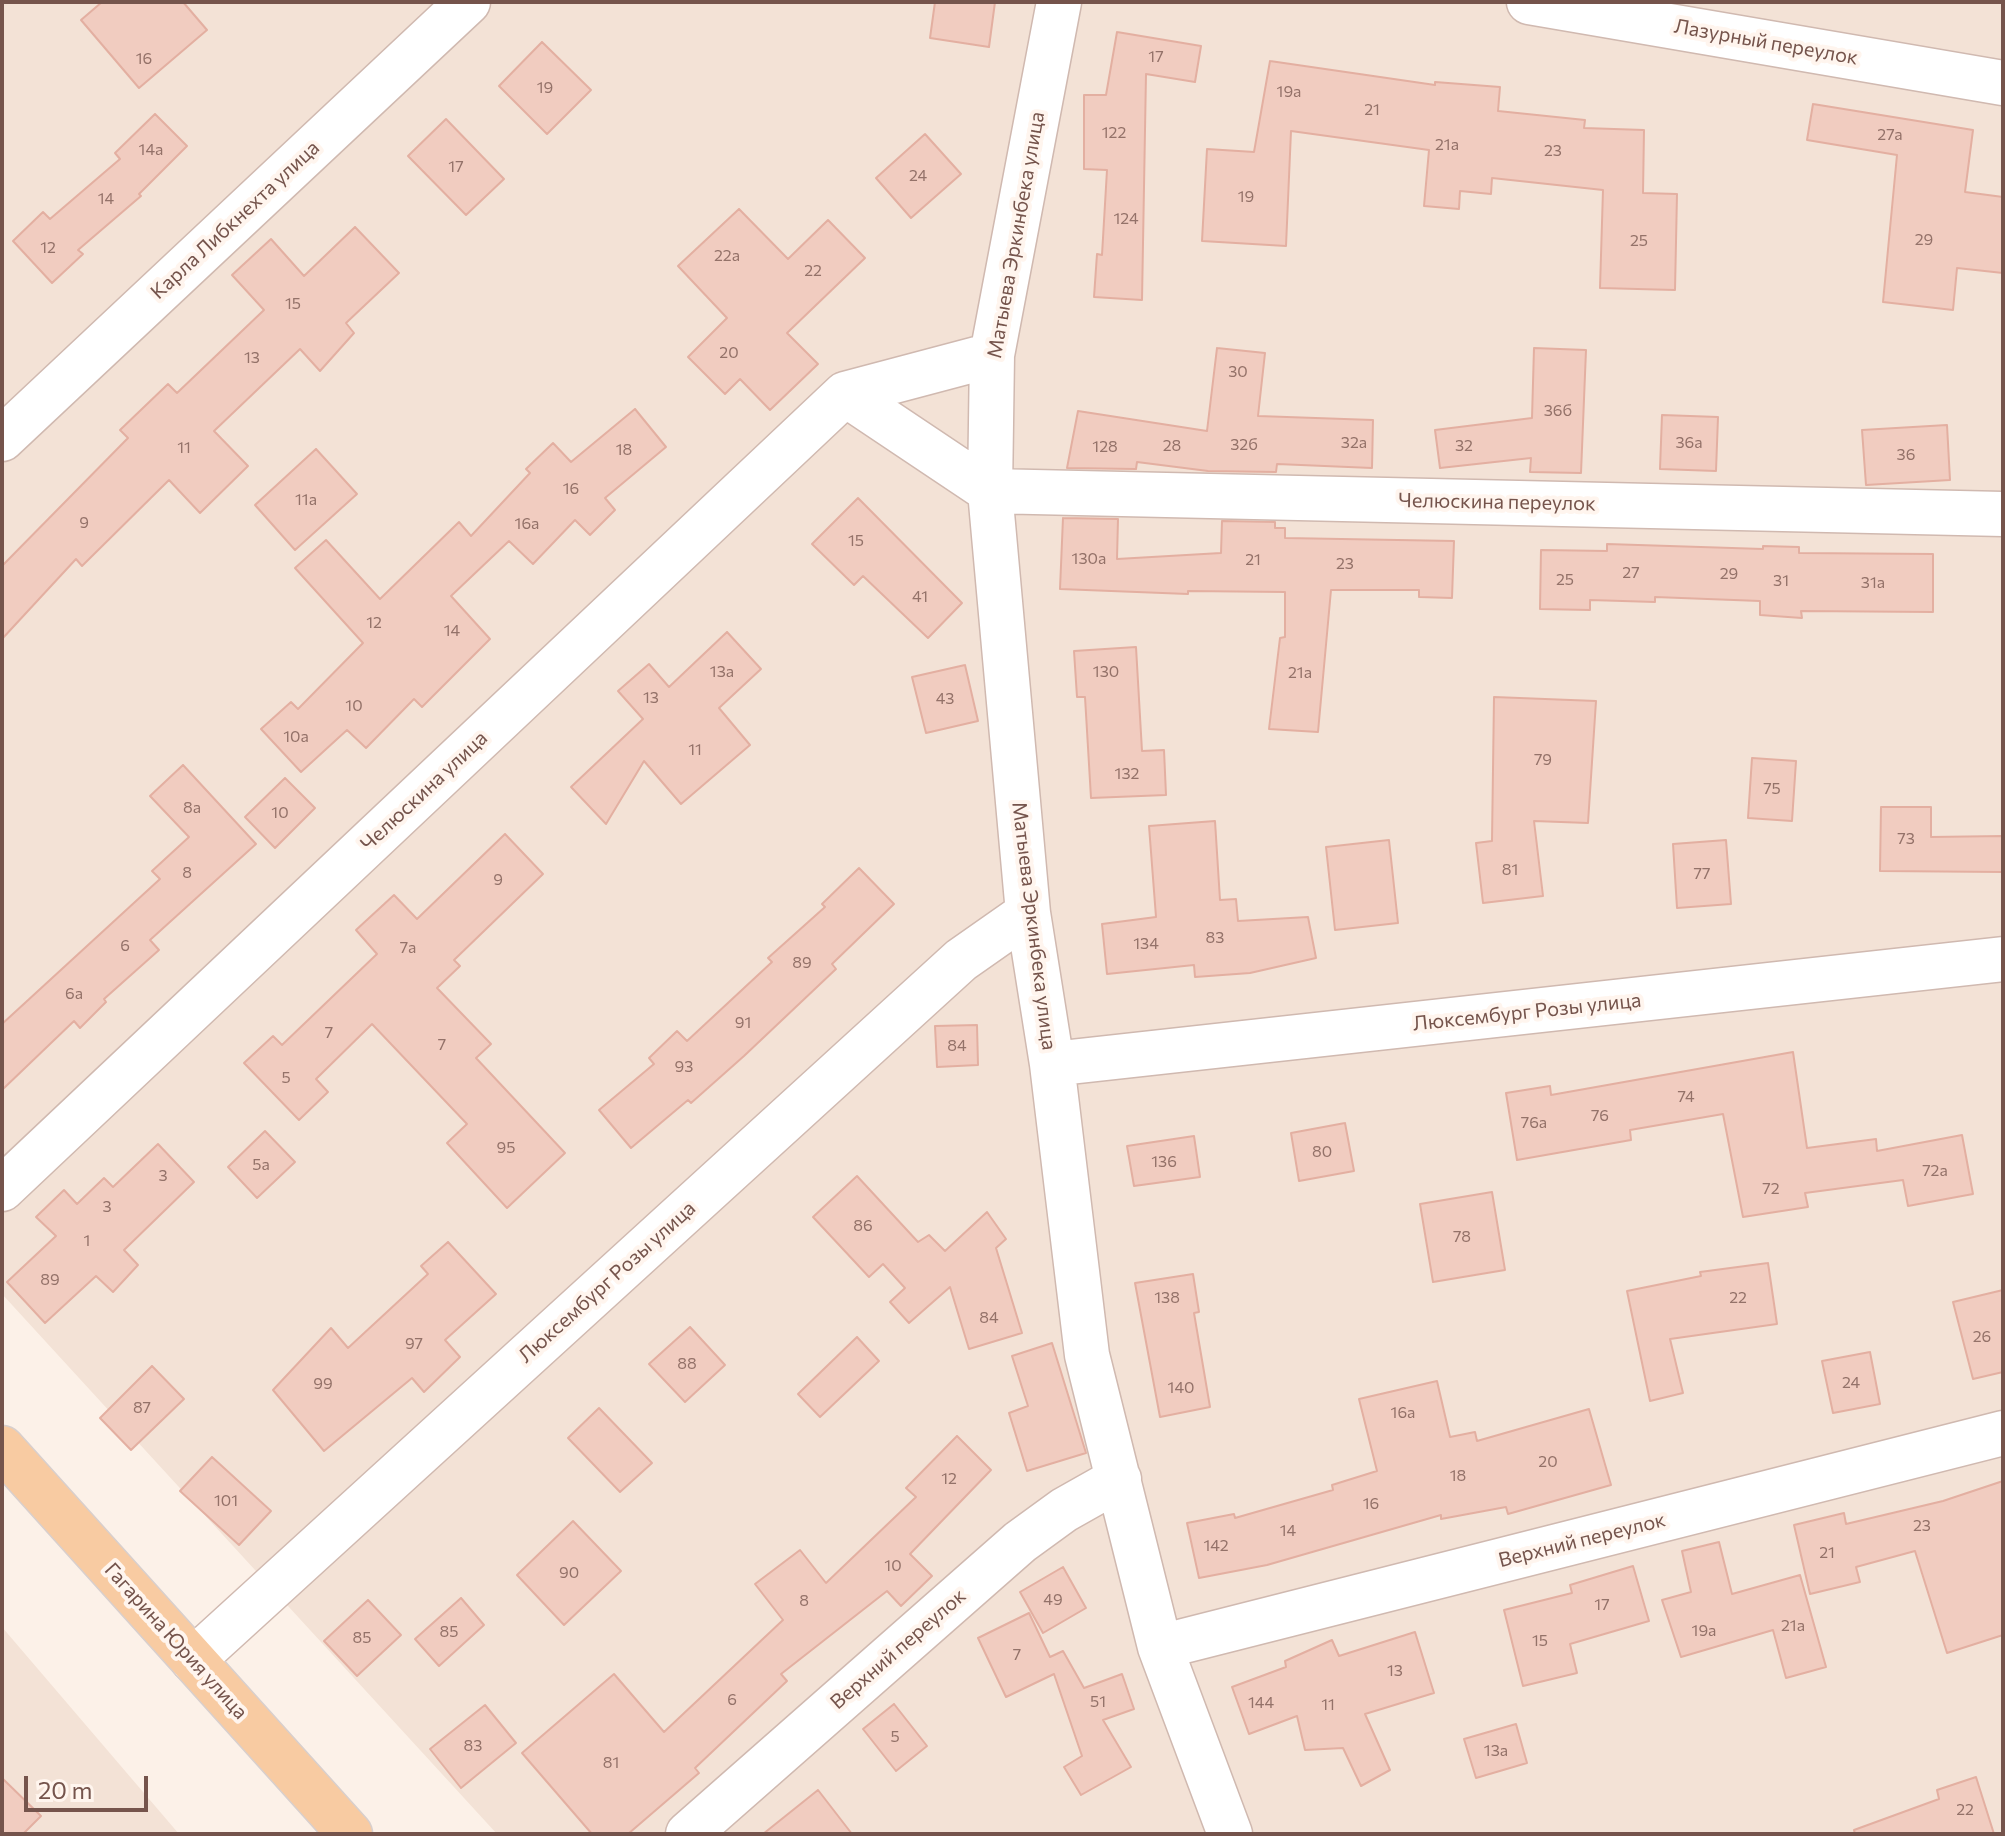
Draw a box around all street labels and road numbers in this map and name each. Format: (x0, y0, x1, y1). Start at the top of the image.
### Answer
street label: Лазурный переулок (1672, 14, 1860, 70)
street label: Матыева Эркинбека улица (982, 110, 1050, 360)
street label: Карла Либкнехта улица (146, 136, 324, 304)
street label: Челюскина переулок (1398, 488, 1596, 516)
street label: Челюскина улица (356, 726, 492, 856)
street label: Матыева Эркинбека улица (1007, 801, 1061, 1051)
street label: Люксембург Розы улица (1412, 988, 1642, 1036)
street label: Люксембург Розы улица (514, 1196, 700, 1368)
street label: Верхний переулок (1496, 1508, 1668, 1572)
street label: Гагарина Юрия улица (100, 1558, 252, 1724)
street label: Верхний переулок (825, 1584, 971, 1714)

